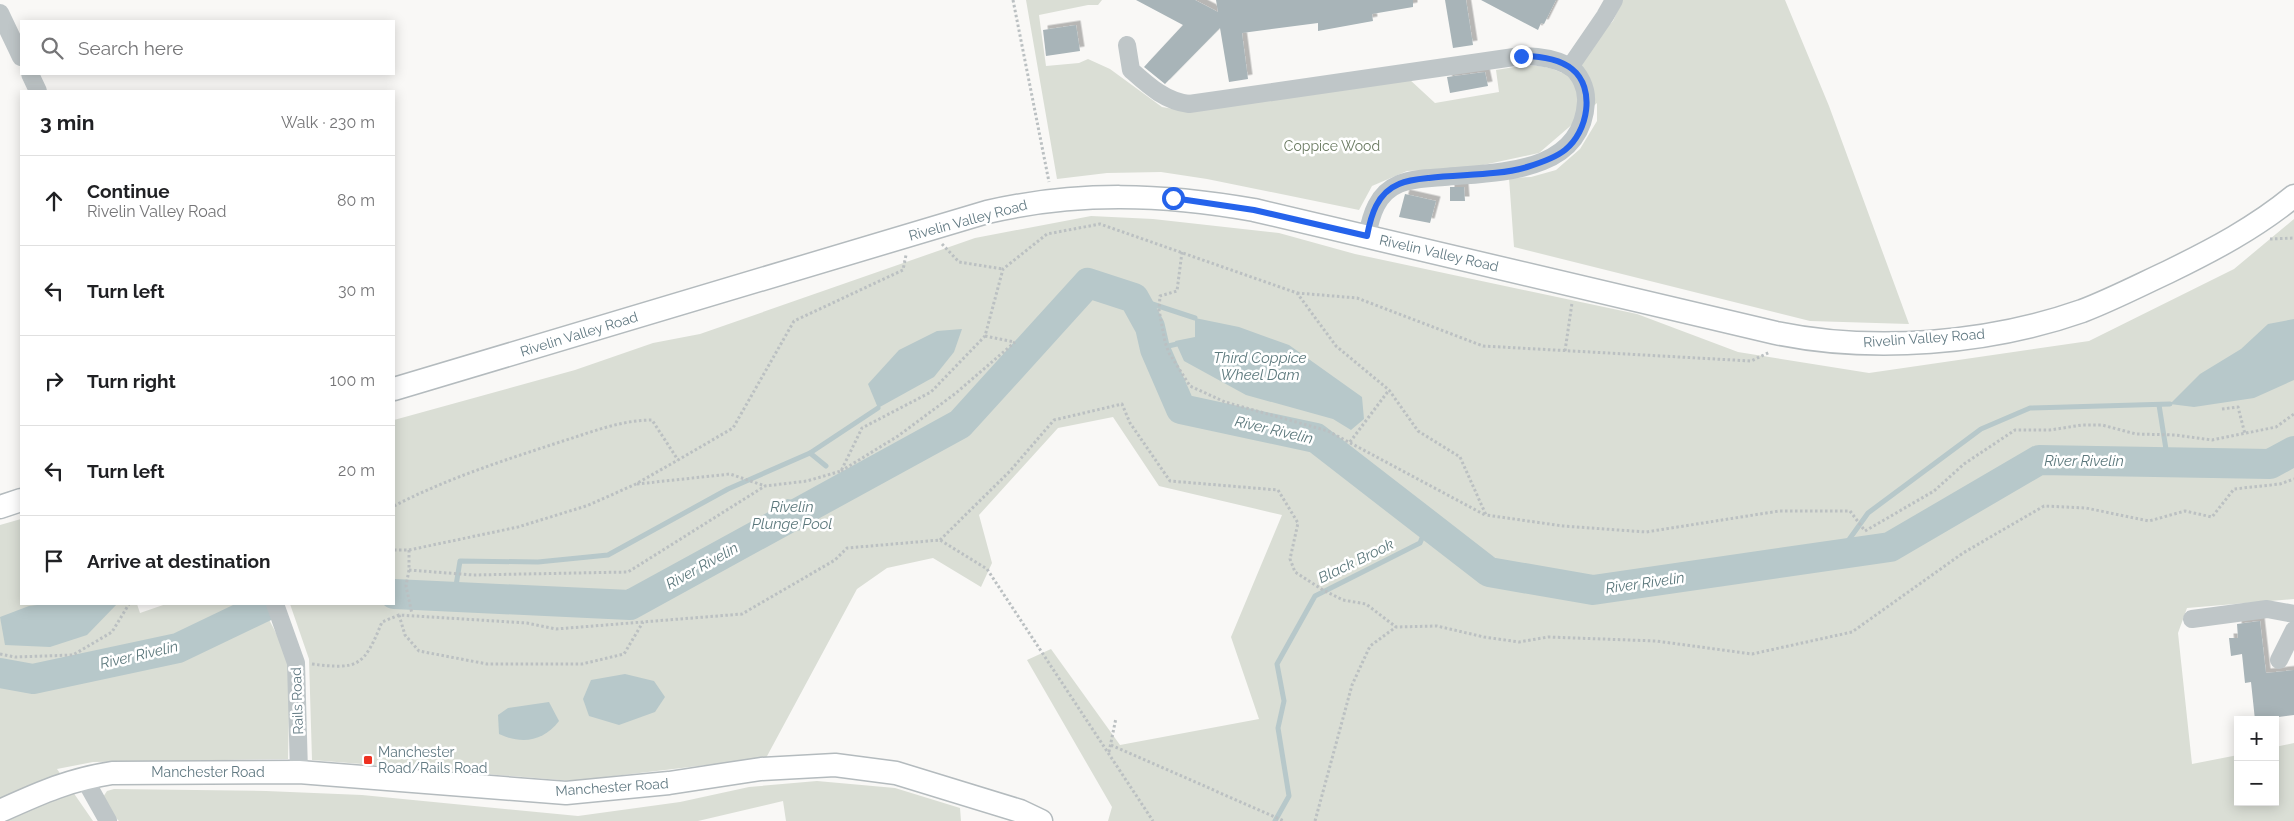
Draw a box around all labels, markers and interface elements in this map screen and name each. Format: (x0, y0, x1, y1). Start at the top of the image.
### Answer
search box (20, 20, 395, 75)
icon: search (38, 34, 66, 62)
text: Search here (78, 37, 184, 59)
route end (1510, 45, 1533, 68)
text: 3 min (40, 110, 94, 135)
text: Walk · 230 m (281, 113, 375, 132)
park label: Coppice Wood (1284, 138, 1380, 154)
text: Continue (87, 180, 170, 202)
icon: ahead (40, 187, 68, 215)
route start (1162, 187, 1185, 210)
text: 80 m (337, 191, 375, 210)
street label: Rivelin Valley Road (907, 196, 1029, 244)
text: Rivelin Valley Road (87, 202, 227, 221)
street label: Rivelin Valley Road (1378, 231, 1500, 275)
icon: left (40, 277, 68, 305)
text: Turn left (87, 280, 164, 302)
text: 30 m (338, 281, 375, 300)
street label: Rivelin Valley Road (518, 309, 640, 359)
street label: Rivelin Valley Road (1863, 326, 1985, 350)
water label: Third Coppice Wheel Dam (1213, 349, 1307, 384)
icon: right (40, 367, 68, 395)
text: Turn right (87, 370, 176, 392)
text: 100 m (330, 371, 375, 390)
water label: River Rivelin (1233, 412, 1315, 448)
water label: River Rivelin (2044, 452, 2124, 470)
icon: left (40, 457, 68, 485)
text: Turn left (87, 460, 164, 482)
text: 20 m (338, 461, 375, 480)
water label: Rivelin Plunge Pool (752, 498, 832, 533)
water label: Black Brook (1315, 535, 1397, 587)
water label: River Rivelin (663, 539, 741, 593)
icon: arrive (40, 547, 68, 575)
text: Arrive at destination (87, 550, 271, 572)
water label: River Rivelin (1604, 569, 1686, 597)
water label: River Rivelin (98, 637, 180, 673)
street label: Rails Road (288, 667, 306, 735)
map controls (2234, 716, 2279, 806)
button: + (2234, 716, 2279, 761)
place label: Manchester Road/Rails Road (378, 744, 487, 776)
marker: Manchester Road/Rails Road (362, 754, 374, 766)
button: − (2234, 761, 2279, 806)
street label: Manchester Road (151, 764, 265, 780)
street label: Manchester Road (555, 775, 669, 799)

